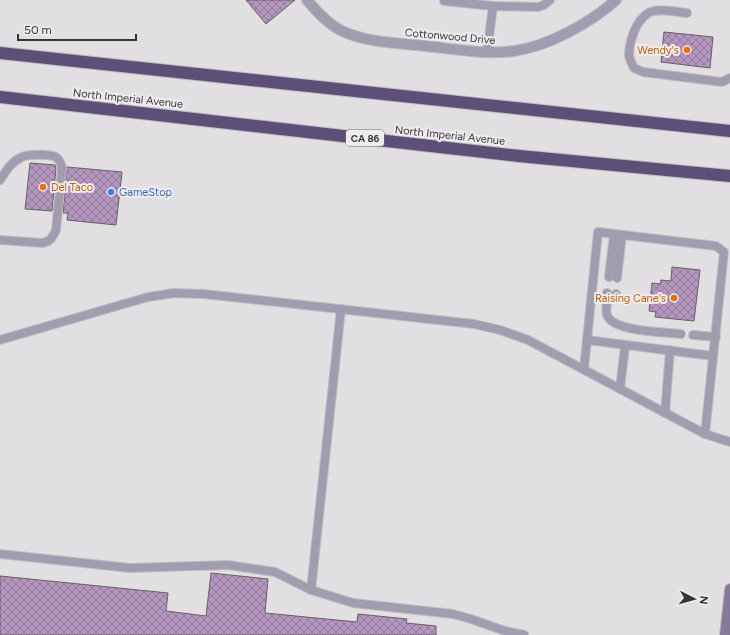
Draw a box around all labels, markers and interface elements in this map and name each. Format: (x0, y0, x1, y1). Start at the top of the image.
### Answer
scale bar (18, 16, 136, 42)
text: 50 m (24, 23, 52, 37)
street label: Cottonwood Drive (404, 26, 496, 47)
place label: Wendy's (637, 44, 679, 57)
marker: Wendy's (682, 45, 692, 55)
street label: North Imperial Avenue (72, 86, 184, 111)
street label: North Imperial Avenue (394, 123, 506, 148)
road number: CA 86 (346, 130, 384, 146)
place label: Del Taco (51, 181, 93, 194)
marker: Del Taco (38, 182, 48, 192)
place label: GameStop (119, 186, 173, 199)
marker: GameStop (106, 187, 116, 197)
place label: Raising Cane's (595, 292, 666, 305)
marker: Raising Cane's (669, 293, 679, 303)
north arrow (674, 579, 714, 619)
text: N (697, 595, 710, 605)

